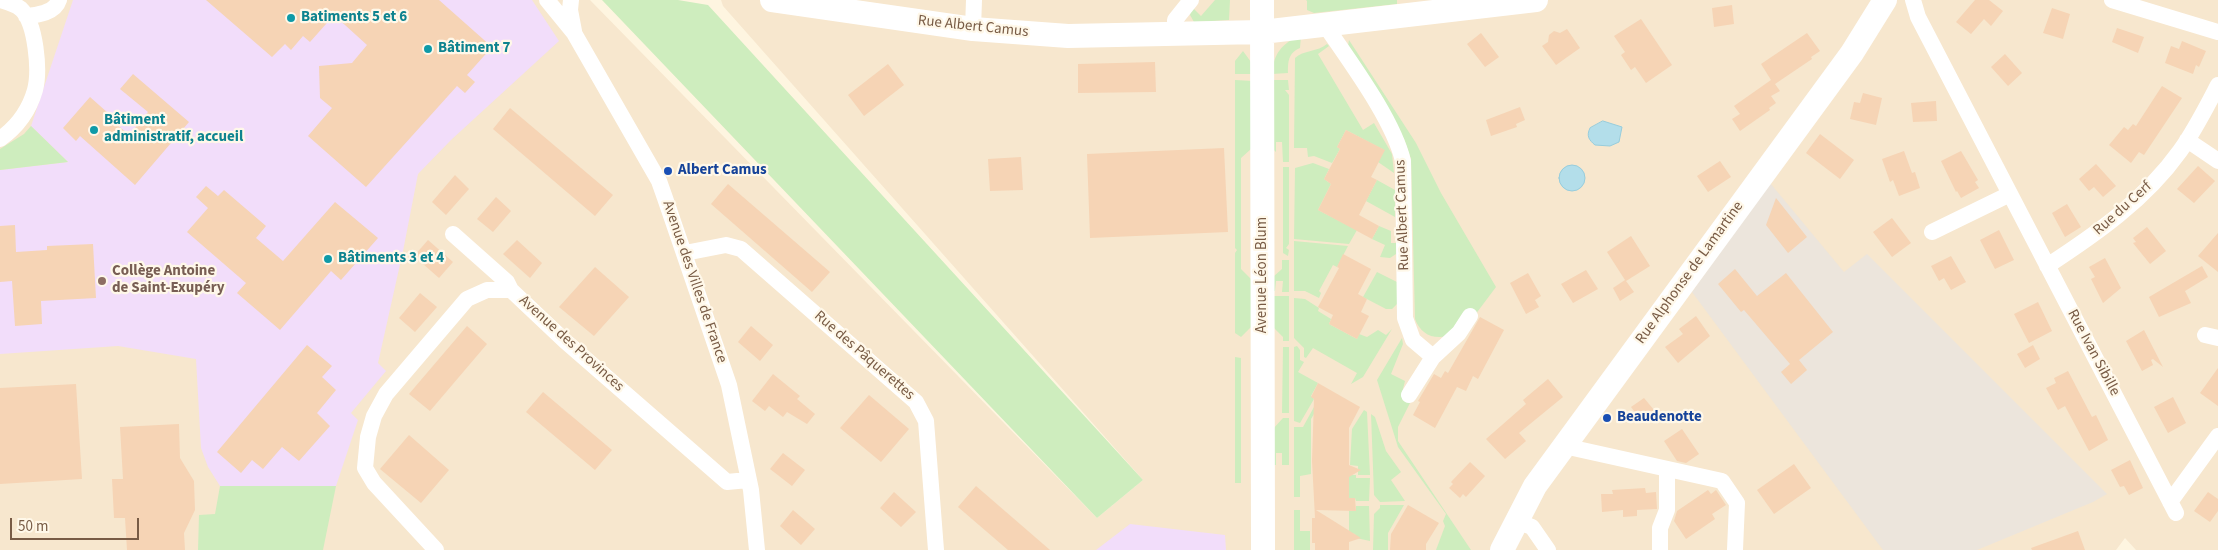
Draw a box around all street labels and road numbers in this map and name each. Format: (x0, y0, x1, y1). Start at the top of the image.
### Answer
street label: Rue Albert Camus (917, 12, 1029, 42)
street label: Rue Albert Camus (1392, 159, 1414, 271)
street label: Rue du Cerf (2090, 178, 2156, 240)
street label: Avenue des Villes de France (658, 198, 730, 366)
street label: Rue Alphonse de Lamartine (1632, 198, 1748, 348)
street label: Avenue Léon Blum (1254, 217, 1272, 333)
street label: Avenue des Provinces (515, 292, 627, 396)
street label: Rue des Pâquerettes (810, 307, 918, 405)
street label: Rue Ivan Sibille (2063, 307, 2123, 399)

